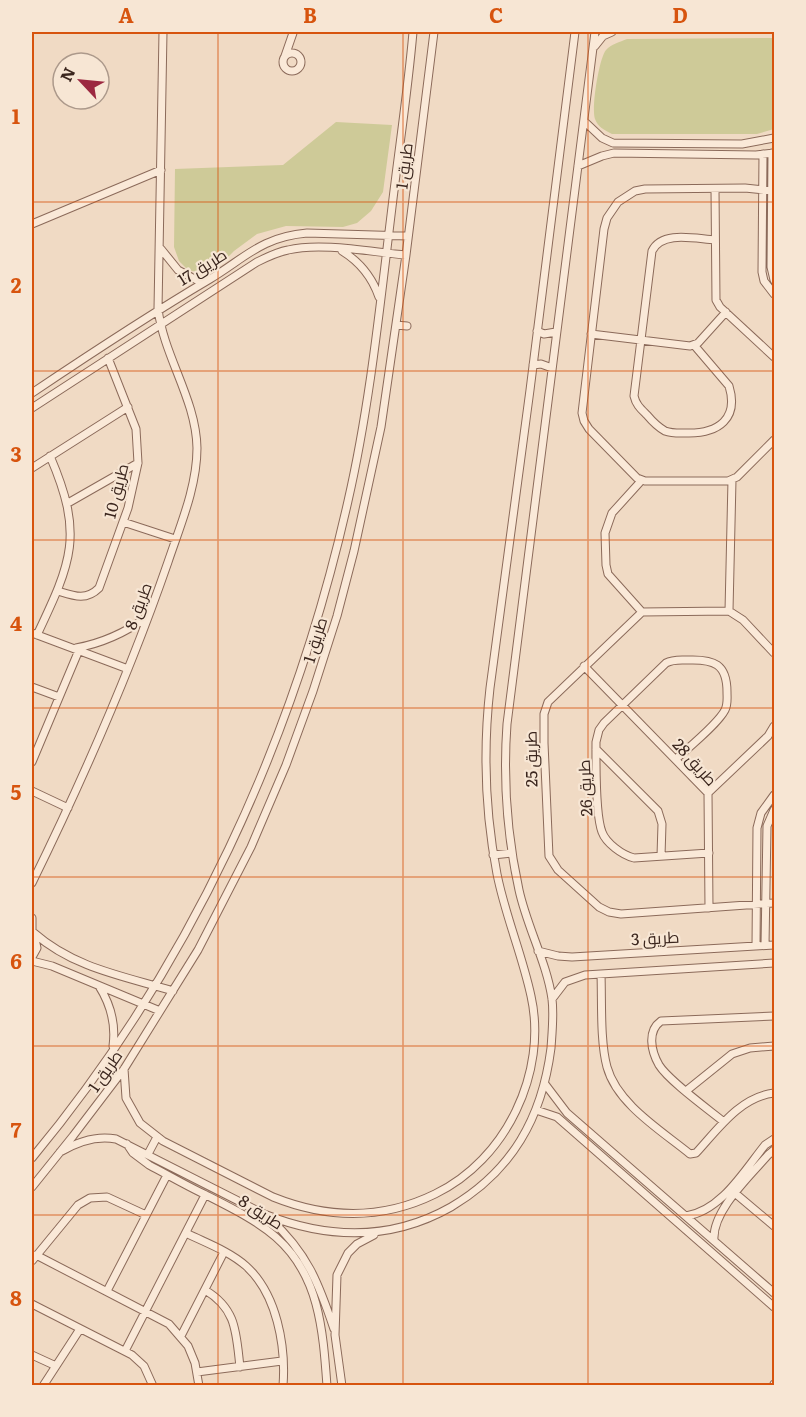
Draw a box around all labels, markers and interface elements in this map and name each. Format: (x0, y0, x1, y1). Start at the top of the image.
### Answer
text: A (118, 0, 134, 29)
text: B (303, 0, 317, 29)
text: C (489, 0, 503, 29)
text: D (672, 0, 688, 29)
north arrow (51, 51, 111, 111)
text: N (53, 63, 80, 85)
text: 1 (12, 100, 20, 130)
street label: طريق 1 (388, 141, 418, 190)
street label: طريق 17 (172, 242, 231, 291)
text: 2 (11, 269, 22, 299)
text: 3 (10, 438, 22, 468)
street label: طريق 10 (97, 461, 133, 521)
street label: طريق 8 (117, 579, 157, 633)
text: 4 (10, 607, 22, 637)
street label: طريق 1 (296, 614, 332, 665)
street label: طريق 25 (518, 731, 542, 787)
street label: طريق 28 (668, 732, 724, 790)
street label: طريق 26 (571, 759, 597, 817)
text: 5 (11, 776, 22, 806)
street label: طريق 3 (630, 924, 680, 950)
text: 6 (10, 945, 22, 975)
street label: طريق 1 (81, 1045, 127, 1096)
text: 7 (11, 1114, 22, 1144)
street label: طريق 8 (235, 1188, 288, 1234)
text: 8 (10, 1282, 22, 1312)

